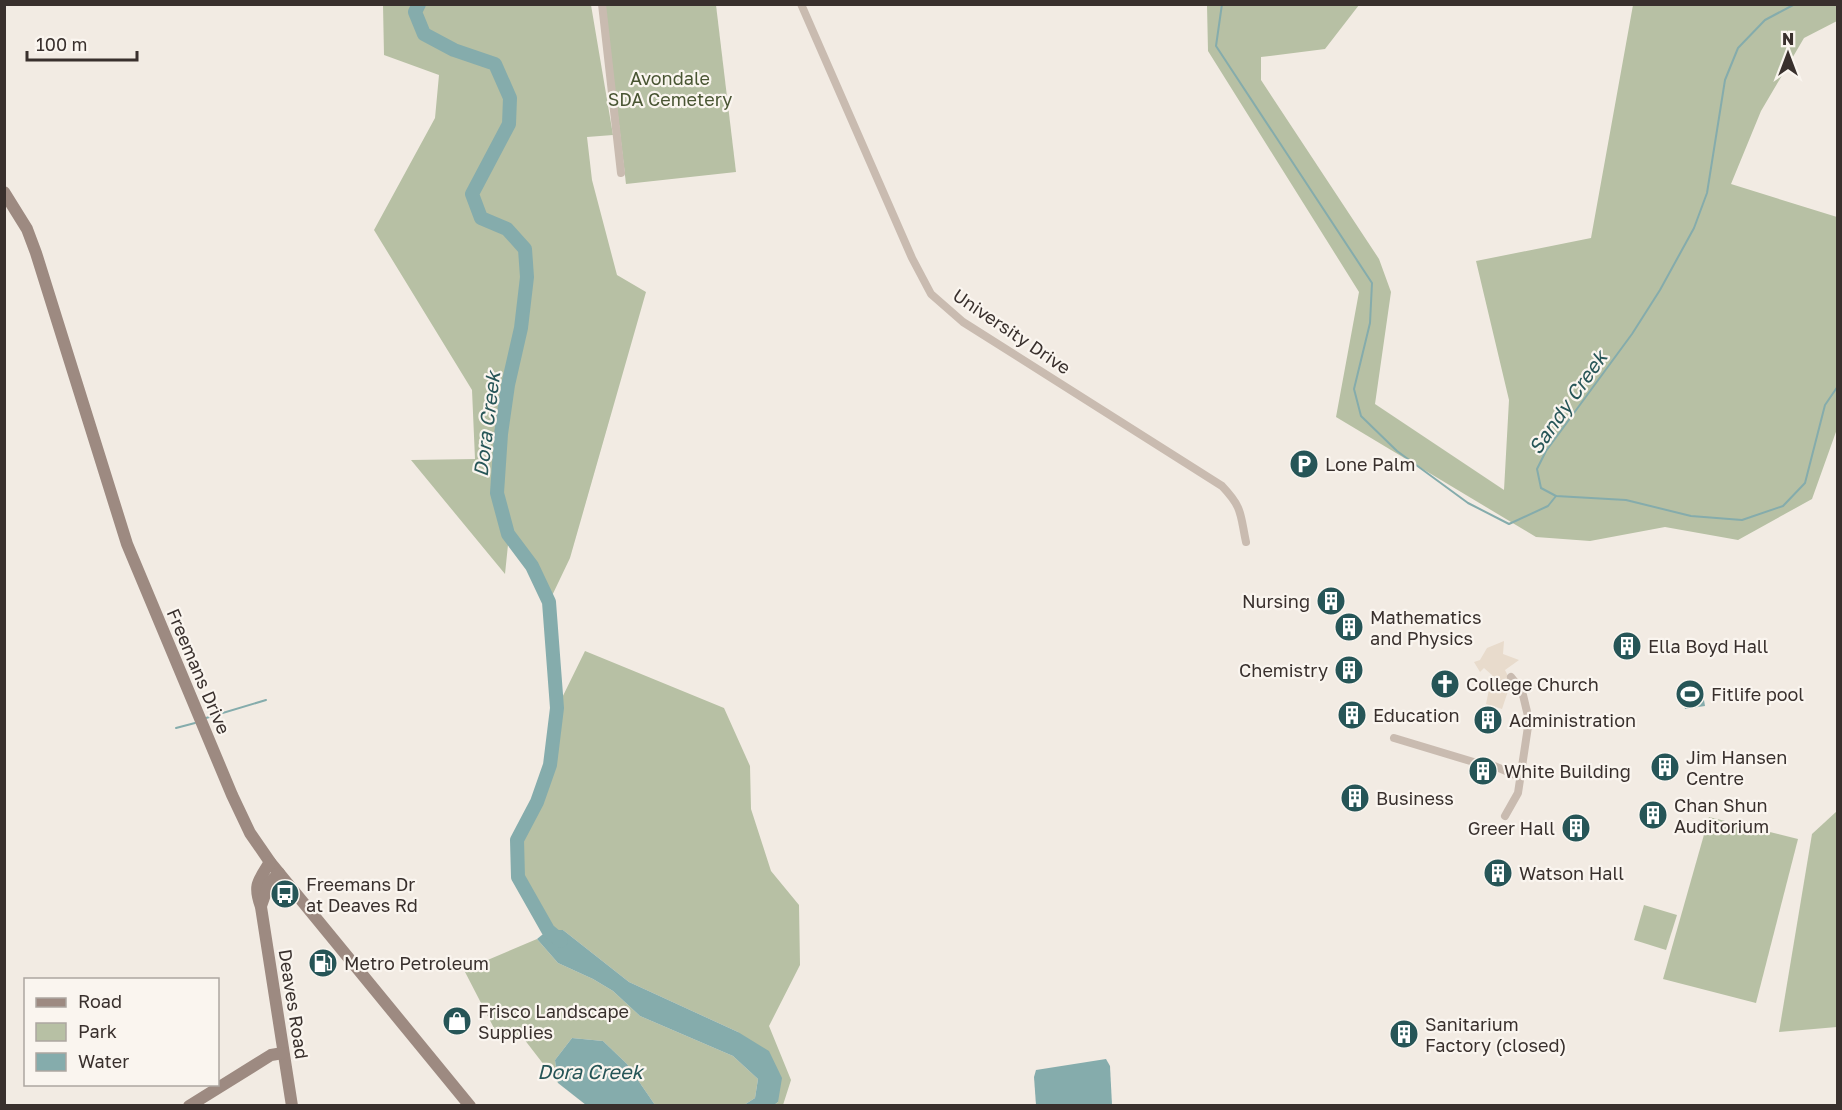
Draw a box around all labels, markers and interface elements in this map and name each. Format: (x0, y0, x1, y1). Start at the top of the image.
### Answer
scale bar (27, 24, 136, 62)
north arrow (1758, 24, 1818, 84)
text: N (1782, 29, 1794, 49)
text: 100 m (36, 33, 87, 55)
park label: Avondale SDA Cemetery (608, 67, 732, 110)
street label: University Drive (949, 283, 1075, 379)
water label: Sandy Creek (1523, 344, 1614, 459)
water label: Dora Creek (468, 367, 505, 478)
parking icon: Lone Palm (1288, 448, 1320, 480)
place label: Lone Palm (1325, 453, 1415, 475)
building icon: Nursing (1315, 585, 1347, 617)
place label: Nursing (1242, 590, 1310, 612)
street label: Freemans Drive (163, 605, 235, 737)
place label: Mathematics and Physics (1370, 606, 1481, 649)
building icon: Mathematics and Physics (1333, 611, 1365, 643)
building icon: Ella Boyd Hall (1611, 630, 1643, 662)
place label: Ella Boyd Hall (1648, 635, 1769, 657)
building icon: Chemistry (1333, 654, 1365, 686)
place label: Chemistry (1239, 659, 1328, 681)
church icon: College Church (1429, 668, 1461, 700)
place label: College Church (1466, 673, 1599, 695)
sports icon: Fitlife pool (1674, 678, 1706, 710)
place label: Fitlife pool (1711, 683, 1804, 705)
building icon: Education (1336, 699, 1368, 731)
place label: Education (1373, 704, 1459, 726)
building icon: Administration (1472, 704, 1504, 736)
place label: Administration (1509, 709, 1636, 731)
place label: Jim Hansen Centre (1686, 746, 1787, 789)
building icon: Jim Hansen Centre (1649, 751, 1681, 783)
building icon: White Building (1467, 755, 1499, 787)
place label: White Building (1504, 760, 1631, 782)
building icon: Business (1339, 782, 1371, 814)
place label: Business (1376, 787, 1454, 809)
place label: Chan Shun Auditorium (1674, 794, 1769, 837)
building icon: Chan Shun Auditorium (1637, 799, 1669, 831)
building icon: Greer Hall (1560, 812, 1592, 844)
place label: Greer Hall (1468, 817, 1555, 839)
building icon: Watson Hall (1482, 857, 1514, 889)
place label: Watson Hall (1519, 862, 1624, 884)
place label: Freemans Dr at Deaves Rd (306, 873, 418, 916)
bus stop icon: Freemans Dr at Deaves Rd (269, 878, 301, 910)
street label: Deaves Road (274, 947, 314, 1061)
fuel station icon: Metro Petroleum (307, 947, 339, 979)
place label: Metro Petroleum (344, 952, 489, 974)
legend (24, 978, 219, 1086)
text: Road (78, 990, 122, 1012)
place label: Frisco Landscape Supplies (478, 1000, 629, 1043)
shop icon: Frisco Landscape Supplies (441, 1005, 473, 1037)
place label: Sanitarium Factory (closed) (1425, 1013, 1566, 1056)
building icon: Sanitarium Factory (closed) (1388, 1018, 1420, 1050)
text: Park (78, 1020, 117, 1042)
text: Water (78, 1050, 129, 1072)
water label: Dora Creek (537, 1059, 645, 1083)

